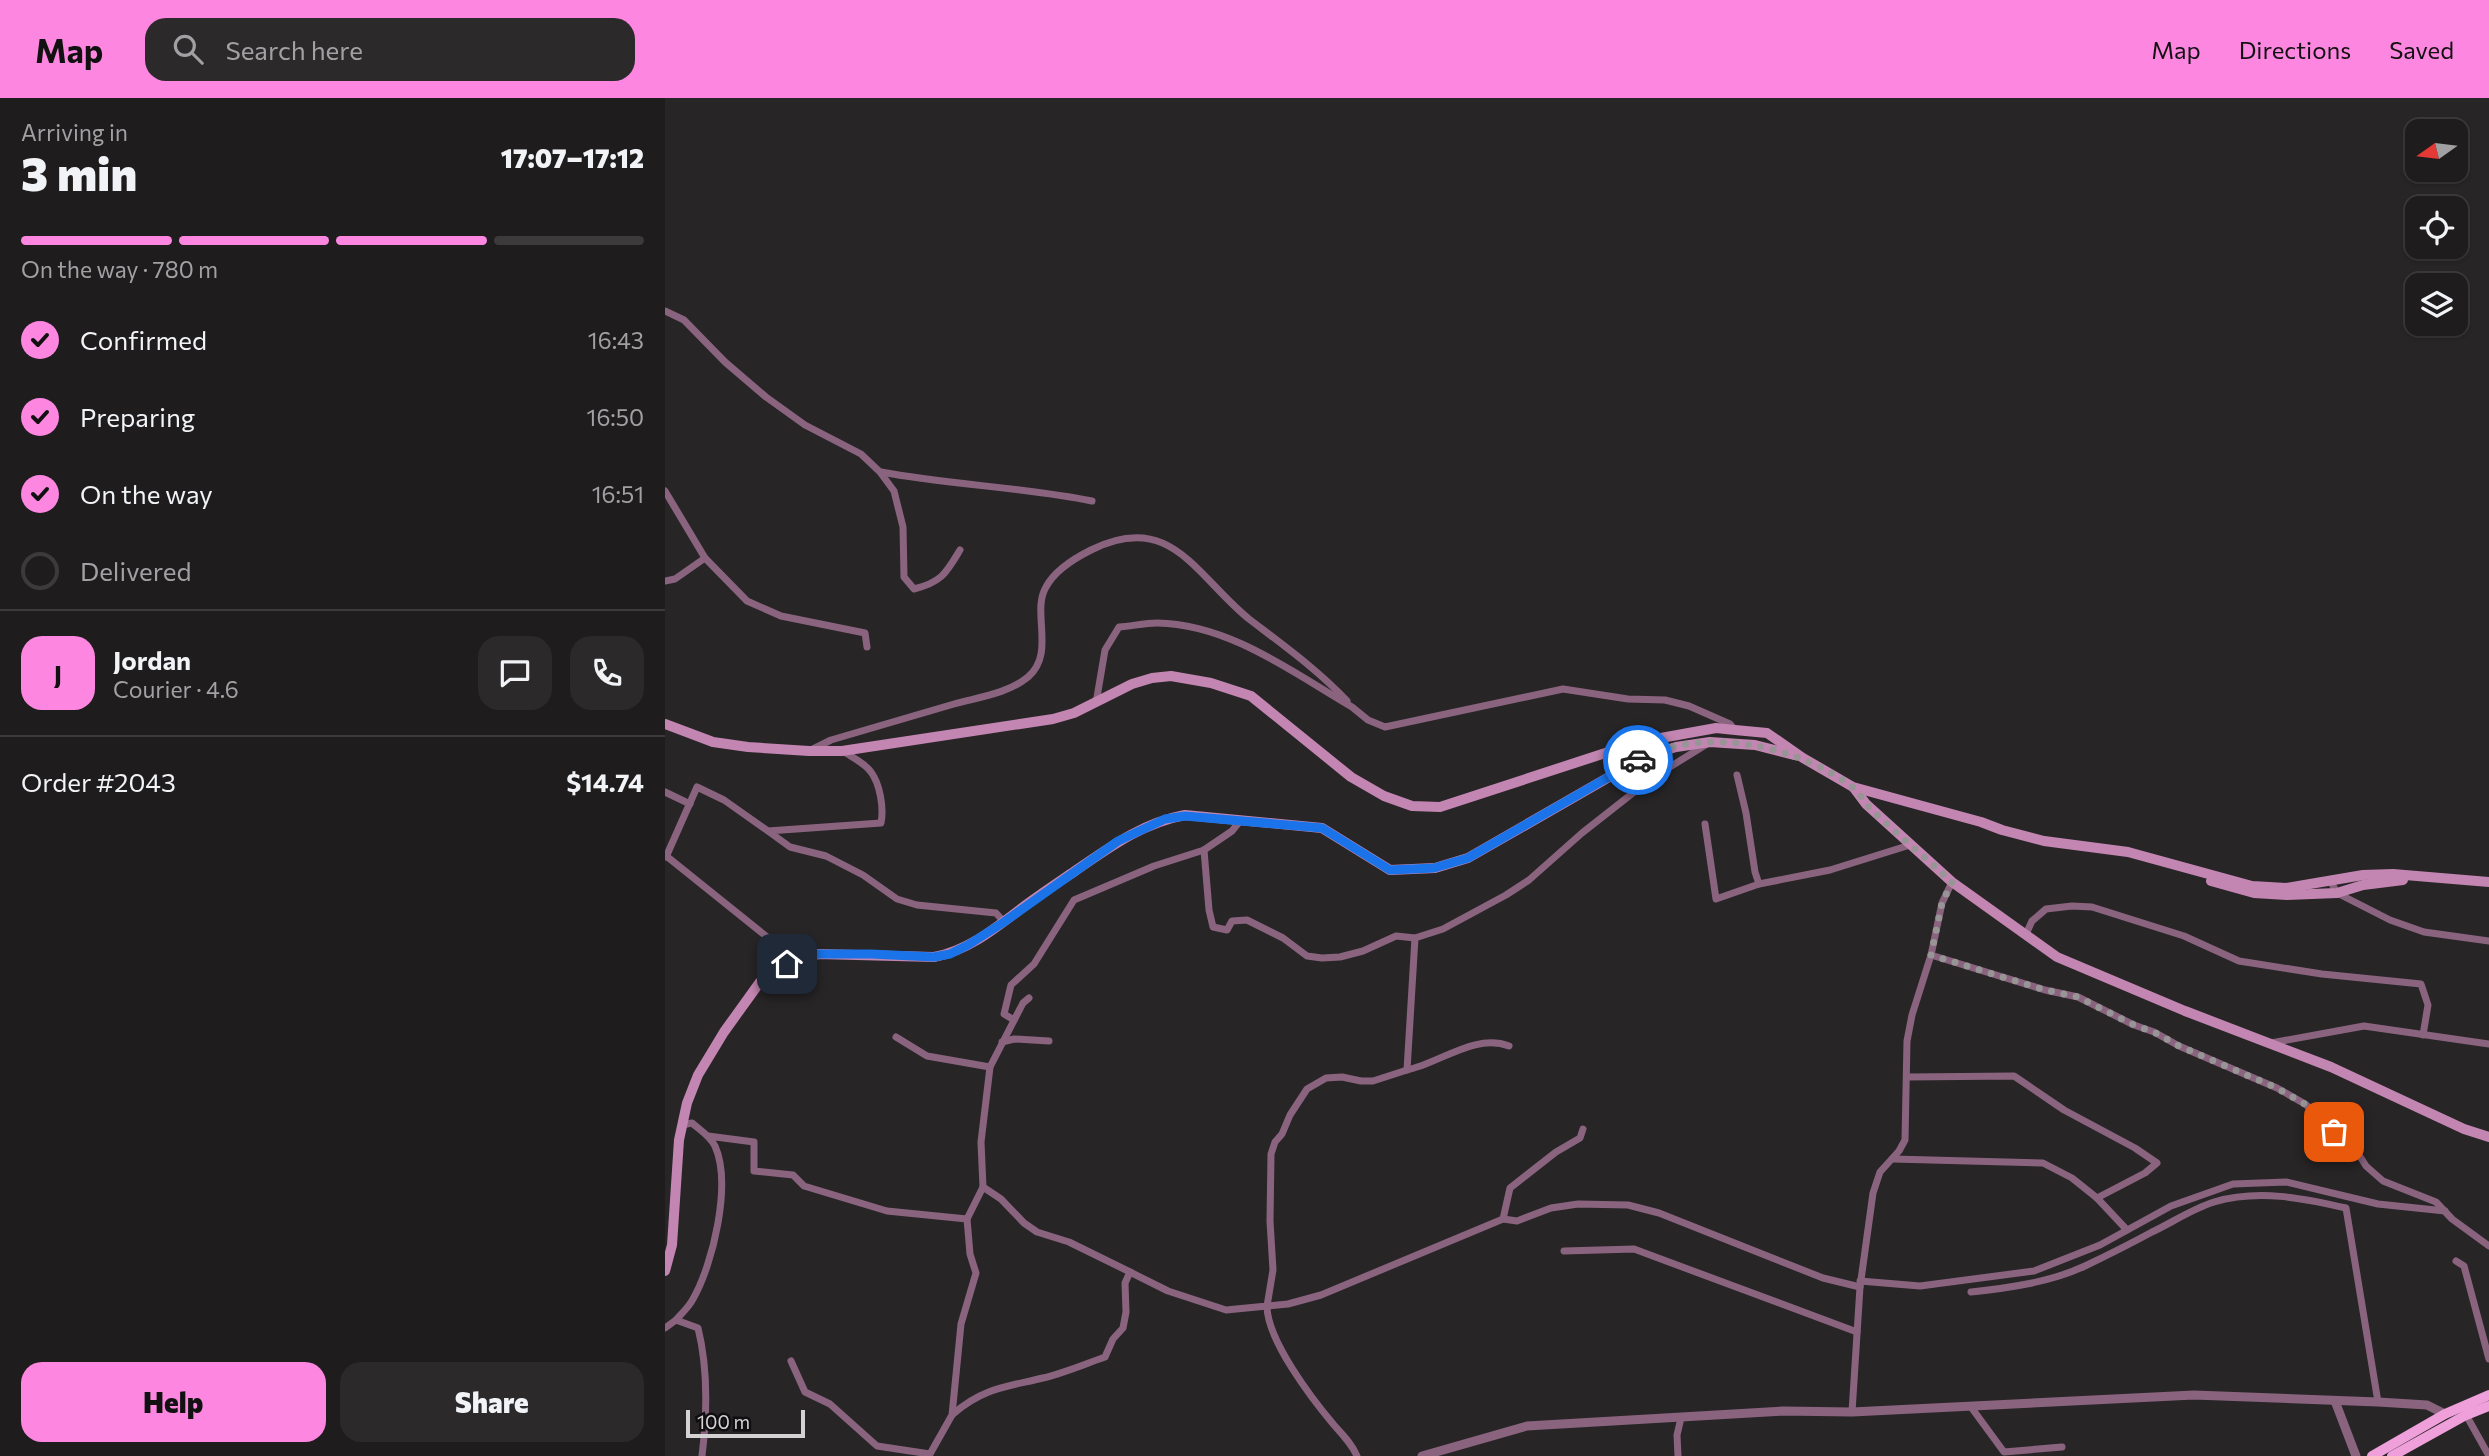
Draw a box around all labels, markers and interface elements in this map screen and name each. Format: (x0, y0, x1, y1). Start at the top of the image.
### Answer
search box (145, 18, 635, 81)
text: Map (35, 29, 103, 70)
icon: search (169, 30, 207, 68)
text: Search here (225, 34, 363, 65)
text: Map (2151, 35, 2201, 64)
text: Directions (2239, 35, 2351, 64)
text: Saved (2389, 35, 2454, 64)
text: Arriving in (21, 118, 128, 146)
north arrow (2405, 119, 2467, 182)
map controls (2405, 119, 2468, 336)
text: 17:07–17:12 (501, 142, 644, 173)
text: 3 min (21, 144, 137, 200)
button: locate (2405, 196, 2468, 259)
text: On the way · 780 m (21, 255, 218, 283)
button: layers (2405, 273, 2468, 336)
icon: check (21, 321, 59, 359)
text: Confirmed (80, 324, 207, 355)
text: 16:43 (588, 326, 644, 354)
icon: check (21, 398, 59, 436)
text: Preparing (80, 401, 195, 432)
text: 16:50 (587, 403, 644, 431)
icon: check (21, 475, 59, 513)
text: On the way (80, 478, 213, 509)
text: 16:51 (592, 480, 644, 508)
text: Delivered (80, 555, 191, 586)
button: chat (478, 636, 552, 710)
button: phone (570, 636, 644, 710)
text: Jordan (113, 644, 191, 675)
text: J (54, 658, 62, 689)
text: Courier · 4.6 (113, 675, 239, 703)
courier (1603, 725, 1673, 795)
icon: car (1619, 741, 1657, 779)
text: Order #2043 (21, 766, 176, 797)
text: $14.74 (566, 766, 644, 797)
pin (757, 934, 817, 994)
icon: home (768, 945, 806, 983)
pin (2304, 1102, 2364, 1162)
icon: bag (2315, 1113, 2353, 1151)
button: Help (21, 1362, 326, 1442)
button: Share (340, 1362, 644, 1442)
scale bar (686, 1407, 805, 1439)
text: 100 m (697, 1410, 750, 1433)

